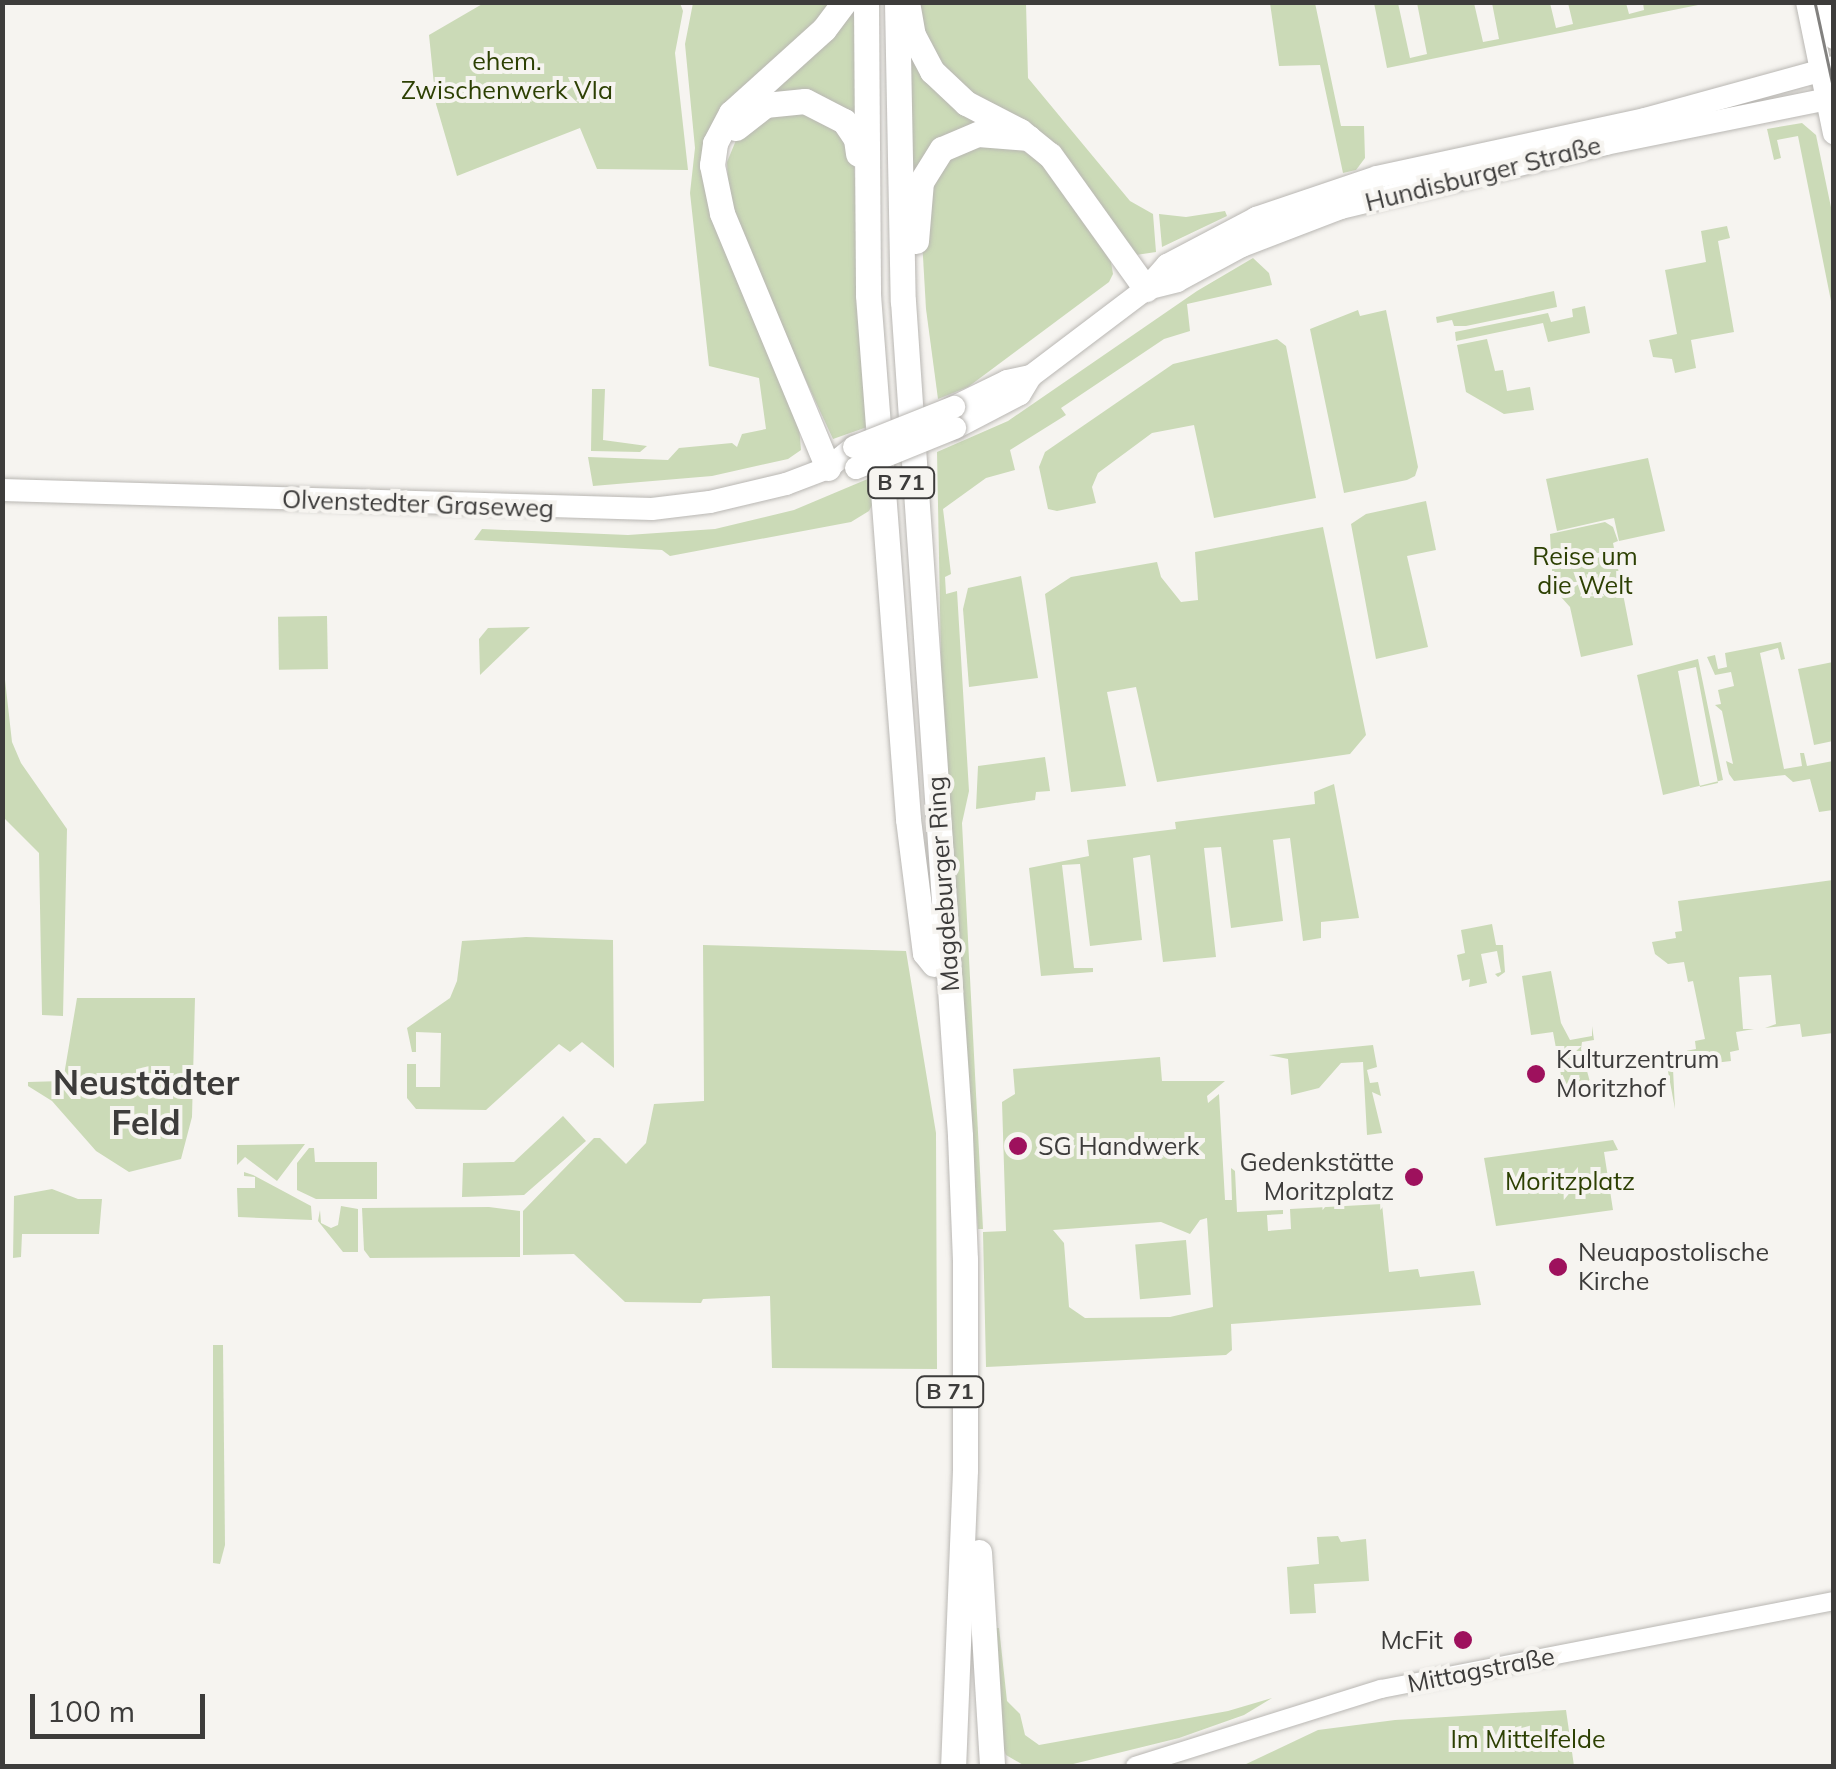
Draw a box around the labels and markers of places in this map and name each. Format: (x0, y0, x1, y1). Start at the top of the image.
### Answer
place label: Kulturzentrum Moritzhof (1556, 1045, 1719, 1104)
marker: Kulturzentrum Moritzhof (1525, 1063, 1547, 1085)
place label: SG Handwerk (1038, 1131, 1199, 1161)
marker: SG Handwerk (1007, 1135, 1029, 1157)
place label: Gedenkstätte Moritzplatz (1240, 1148, 1394, 1207)
marker: Gedenkstätte Moritzplatz (1403, 1166, 1425, 1188)
place label: Neuapostolische Kirche (1578, 1238, 1769, 1297)
marker: Neuapostolische Kirche (1547, 1256, 1569, 1278)
place label: McFit (1380, 1625, 1443, 1655)
marker: McFit (1452, 1629, 1474, 1651)

